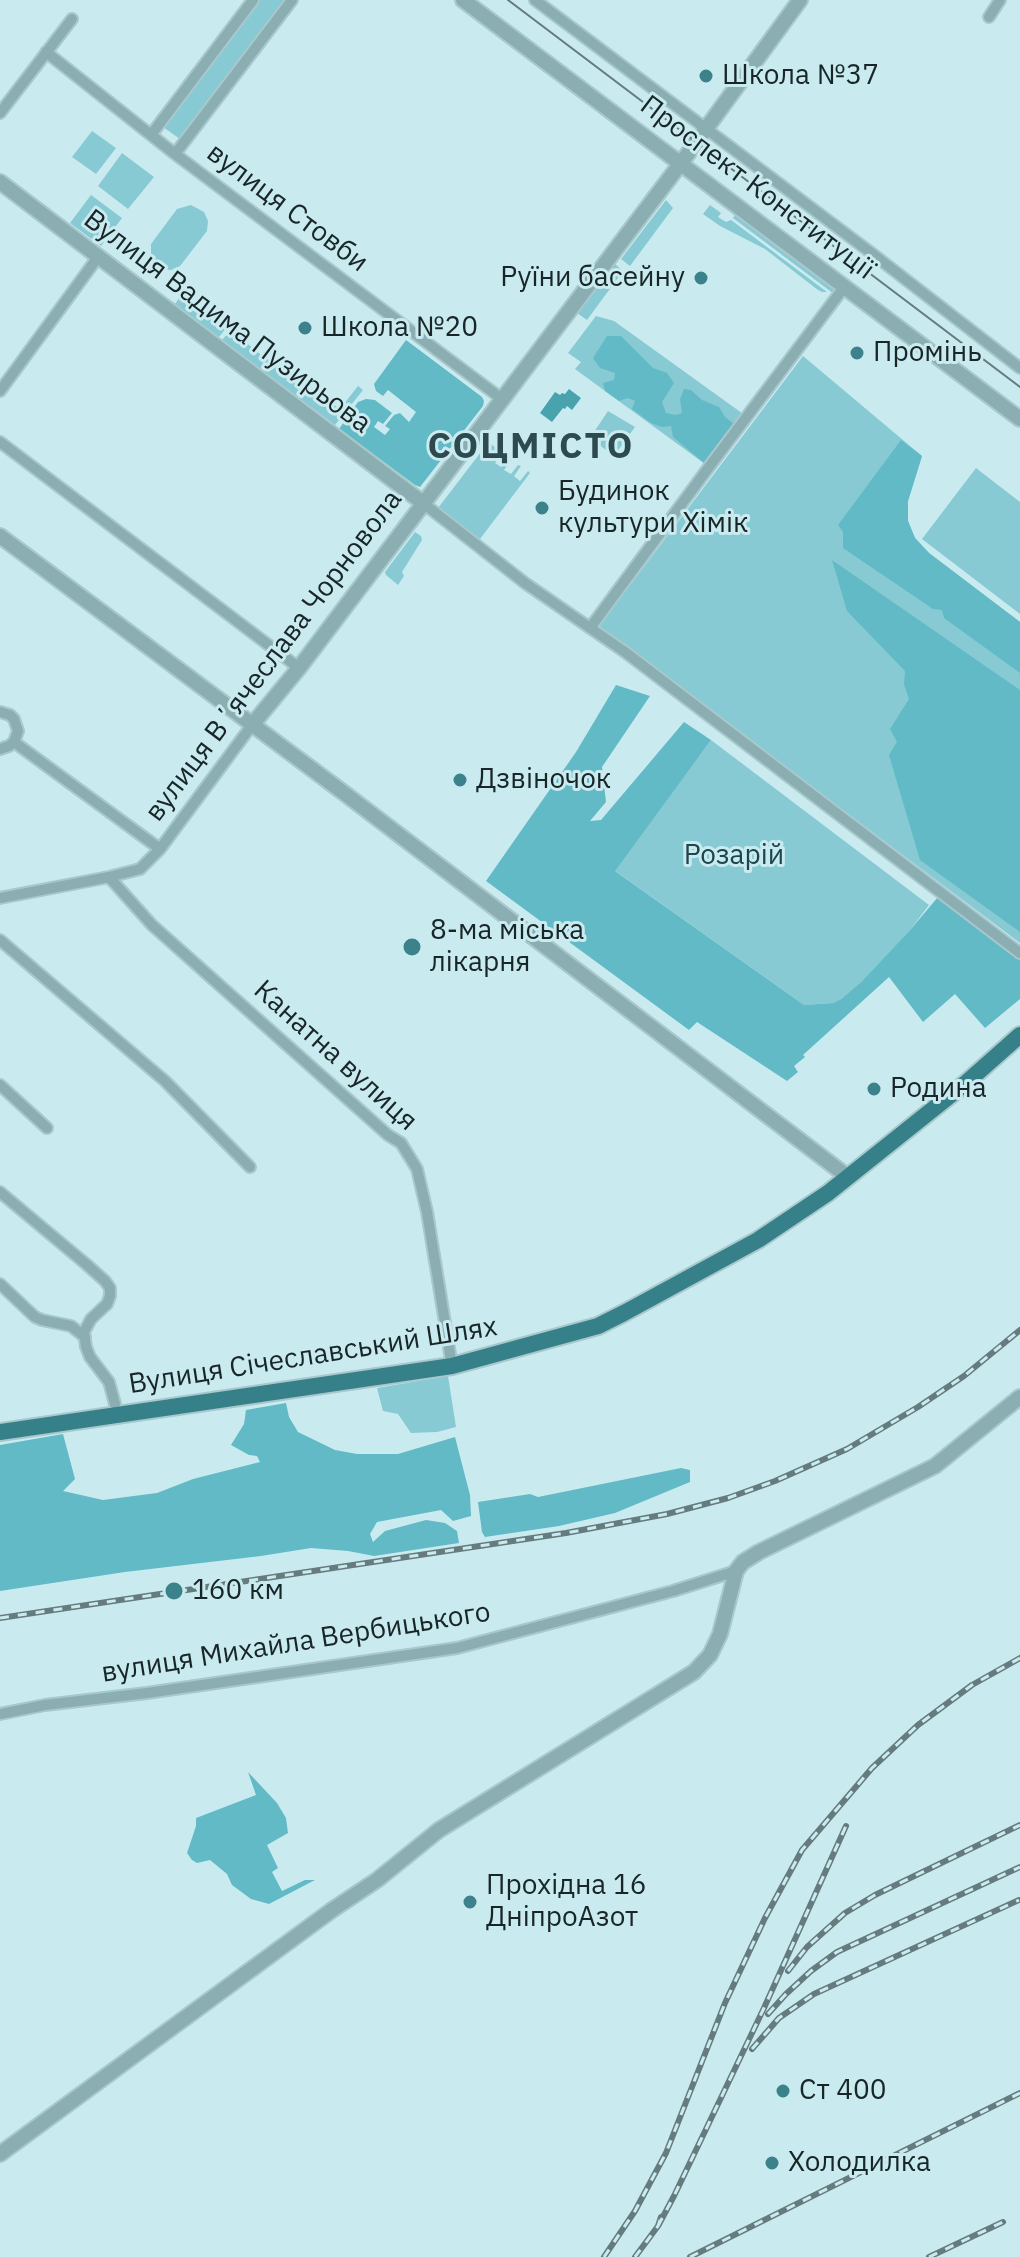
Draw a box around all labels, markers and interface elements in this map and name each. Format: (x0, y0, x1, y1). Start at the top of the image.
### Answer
place label: Школа №37 (722, 59, 879, 93)
marker: Школа №37 (697, 67, 715, 85)
street label: Проспект Конституції (633, 89, 881, 287)
street label: вулиця Стовби (200, 136, 374, 280)
street label: Вулиця Вадима Пузирьова (77, 203, 377, 441)
place label: Руїни басейну (500, 261, 685, 295)
marker: Руїни басейну (692, 269, 710, 287)
place label: Школа №20 (321, 311, 478, 345)
marker: Школа №20 (296, 319, 314, 337)
place label: Промінь (873, 336, 982, 370)
marker: Промінь (848, 344, 866, 362)
district label: СОЦМІСТО (428, 426, 634, 470)
place label: Будинок культури Хімік (558, 475, 749, 541)
street label: вулиця Вʼячеслава Чорновола (138, 484, 410, 828)
marker: Будинок культури Хімік (533, 499, 551, 517)
place label: Дзвіночок (476, 763, 611, 797)
marker: Дзвіночок (451, 771, 469, 789)
park label: Розарій (684, 839, 784, 873)
place label: 8-ма міська лікарня (430, 914, 584, 980)
marker: 8-ма міська лікарня (401, 936, 423, 958)
street label: Канатна вулиця (246, 974, 424, 1138)
place label: Родина (890, 1072, 987, 1106)
marker: Родина (865, 1080, 883, 1098)
street label: Вулиця Січеславський Шлях (126, 1310, 500, 1402)
place label: 160 км (192, 1574, 284, 1608)
marker: 160 км (163, 1580, 185, 1602)
street label: вулиця Михайла Вербицького (99, 1596, 493, 1690)
place label: Прохідна 16 ДніпроАзот (486, 1869, 647, 1935)
marker: Прохідна 16 ДніпроАзот (461, 1893, 479, 1911)
place label: Ст 400 (799, 2074, 887, 2108)
marker: Ст 400 (774, 2082, 792, 2100)
place label: Холодилка (788, 2146, 931, 2180)
marker: Холодилка (763, 2154, 781, 2172)

